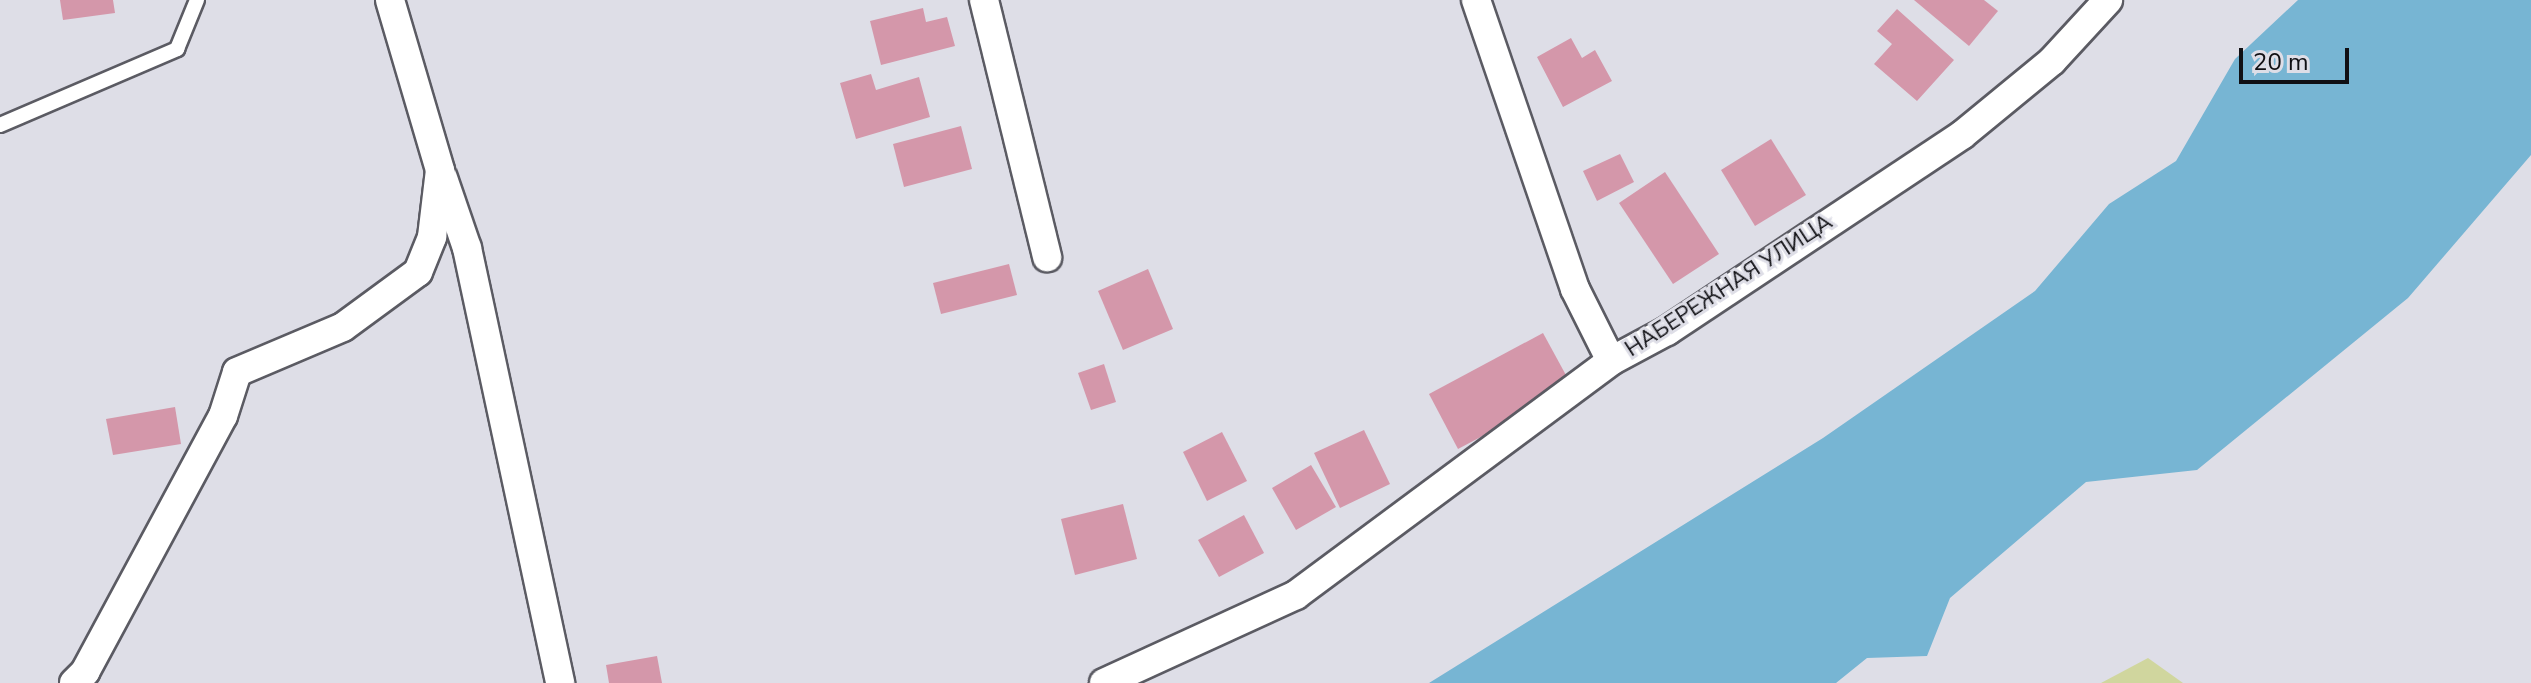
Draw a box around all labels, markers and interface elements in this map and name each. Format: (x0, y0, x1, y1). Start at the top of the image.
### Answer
scale bar (2243, 32, 2353, 82)
text: 20 m (2253, 46, 2309, 78)
street label: НАБЕРЕЖНАЯ УЛИЦА (1621, 209, 1837, 363)

